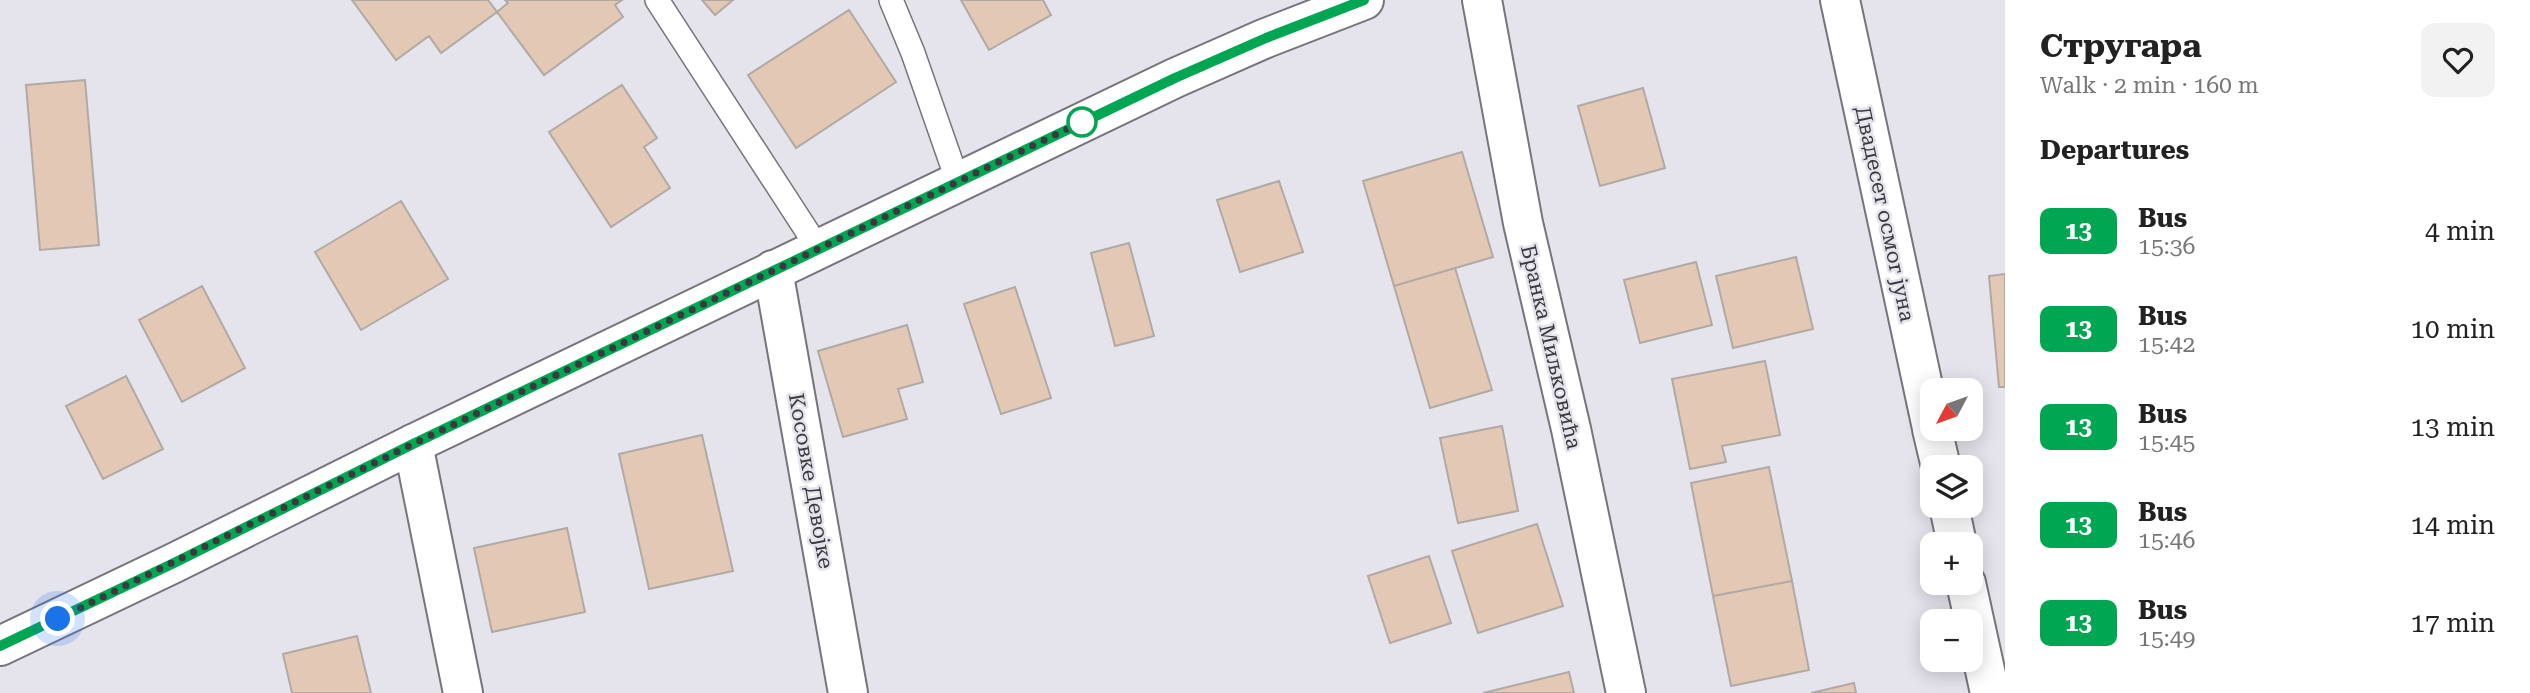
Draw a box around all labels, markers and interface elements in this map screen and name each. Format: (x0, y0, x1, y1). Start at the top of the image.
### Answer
button: heart (2421, 23, 2495, 97)
text: Стругара (2040, 26, 2202, 65)
text: Walk · 2 min · 160 m (2040, 72, 2259, 99)
street label: Двадесет осмог јуна (1850, 104, 1920, 324)
unlabelled marker (1067, 107, 1097, 137)
text: Departures (2040, 135, 2189, 165)
text: Bus (2138, 203, 2187, 233)
text: 4 min (2425, 216, 2495, 246)
text: 13 (2065, 217, 2092, 245)
text: 15:36 (2138, 233, 2195, 260)
street label: Бранка Миљковића (1516, 242, 1586, 452)
text: Bus (2138, 301, 2187, 331)
text: 10 min (2411, 314, 2495, 344)
text: 13 (2065, 315, 2092, 343)
text: 15:42 (2138, 331, 2195, 358)
north arrow (1920, 378, 1983, 441)
map controls (1920, 378, 1983, 672)
street label: Косовке Девојке (784, 392, 838, 570)
text: Bus (2138, 399, 2187, 429)
text: 13 min (2411, 412, 2495, 442)
text: 13 (2065, 413, 2092, 441)
text: 15:45 (2138, 429, 2195, 456)
button: layers (1920, 455, 1983, 518)
text: Bus (2138, 497, 2187, 527)
text: 14 min (2411, 510, 2495, 540)
text: 13 (2065, 511, 2092, 539)
text: 15:46 (2138, 527, 2195, 554)
button: + (1920, 532, 1983, 595)
text: Bus (2138, 595, 2187, 625)
your location (40, 601, 75, 636)
text: 17 min (2411, 608, 2495, 638)
button: − (1920, 609, 1983, 672)
text: 13 (2065, 609, 2092, 637)
text: 15:49 (2138, 625, 2195, 652)

